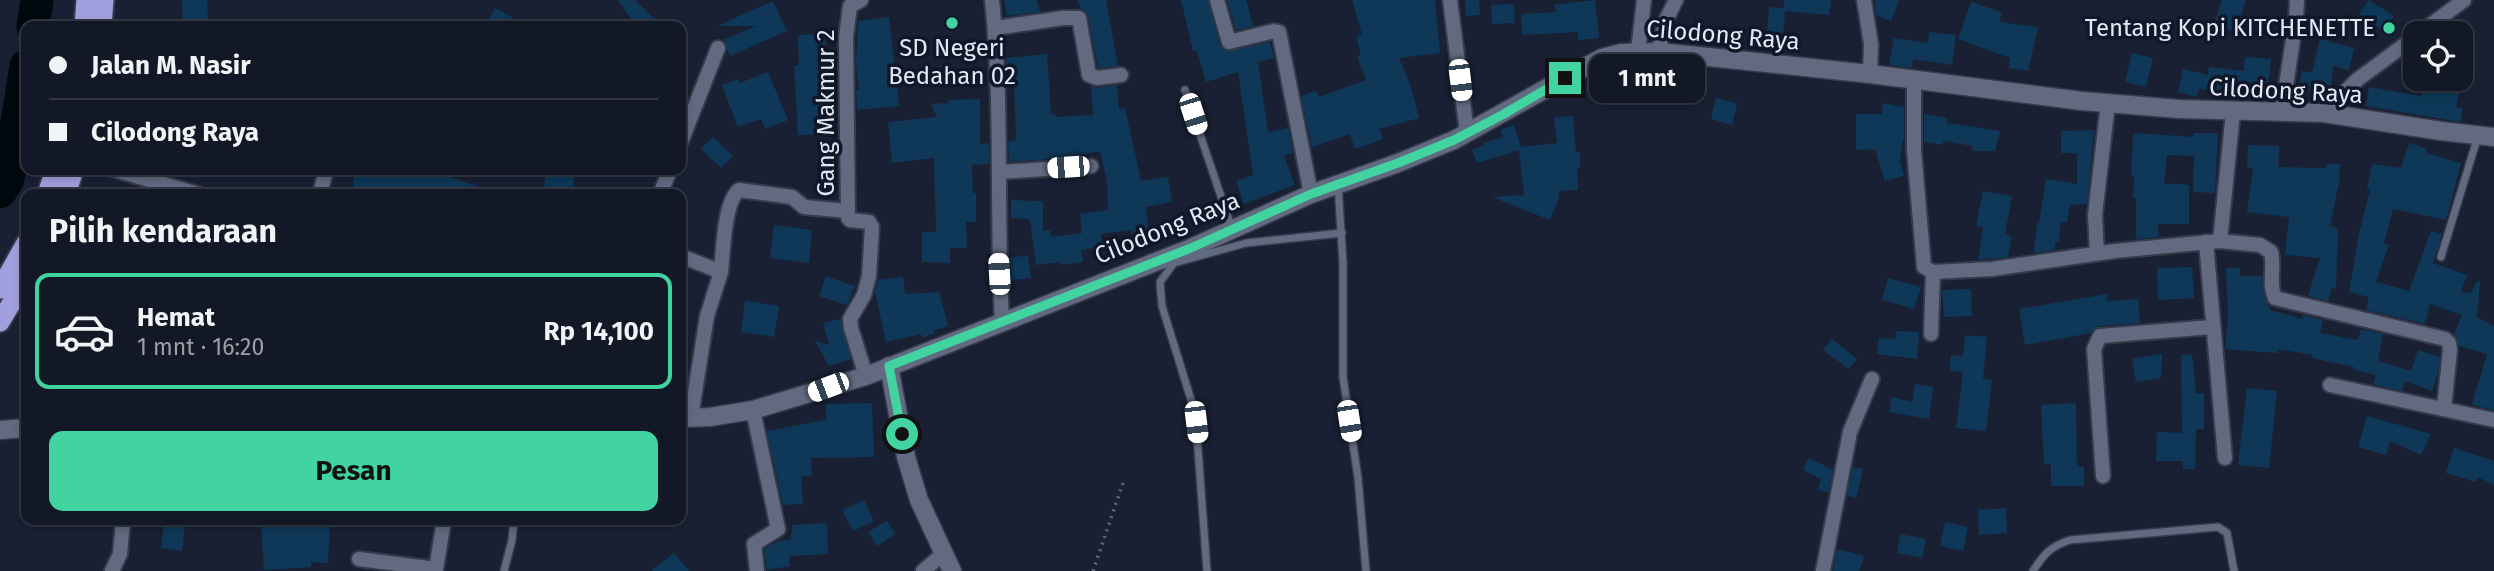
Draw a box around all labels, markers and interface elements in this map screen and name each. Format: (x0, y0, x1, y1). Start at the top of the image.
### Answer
street label: Cilodong Raya (1645, 14, 1801, 56)
place label: Tentang Kopi KITCHENETTE (2085, 14, 2375, 42)
marker: SD Negeri Bedahan 02 (944, 15, 960, 31)
marker: Tentang Kopi KITCHENETTE (2381, 20, 2397, 36)
map controls (2403, 21, 2473, 91)
button: locate (2403, 21, 2473, 91)
street label: Gang Makmur 2 (812, 29, 840, 197)
place label: SD Negeri Bedahan 02 (888, 34, 1016, 90)
text: Jalan M. Nasir (91, 50, 251, 81)
callout: 1 mnt (1590, 54, 1705, 102)
car (1448, 58, 1473, 102)
route end (1549, 62, 1581, 94)
text: 1 mnt (1618, 64, 1676, 92)
street label: Cilodong Raya (2208, 73, 2364, 109)
car (1177, 91, 1210, 137)
text: Cilodong Raya (91, 117, 259, 148)
car (1047, 155, 1090, 179)
street label: Cilodong Raya (1090, 186, 1244, 270)
text: Pilih kendaraan (49, 212, 277, 250)
car (988, 252, 1011, 296)
icon: car (53, 300, 116, 363)
text: Hemat (137, 302, 215, 333)
text: Rp 14,100 (543, 316, 654, 347)
text: 1 mnt · 16:20 (137, 333, 264, 361)
car (805, 370, 852, 404)
car (1336, 399, 1363, 443)
car (1184, 400, 1209, 444)
route start (886, 418, 918, 450)
button: Pesan (49, 431, 658, 511)

